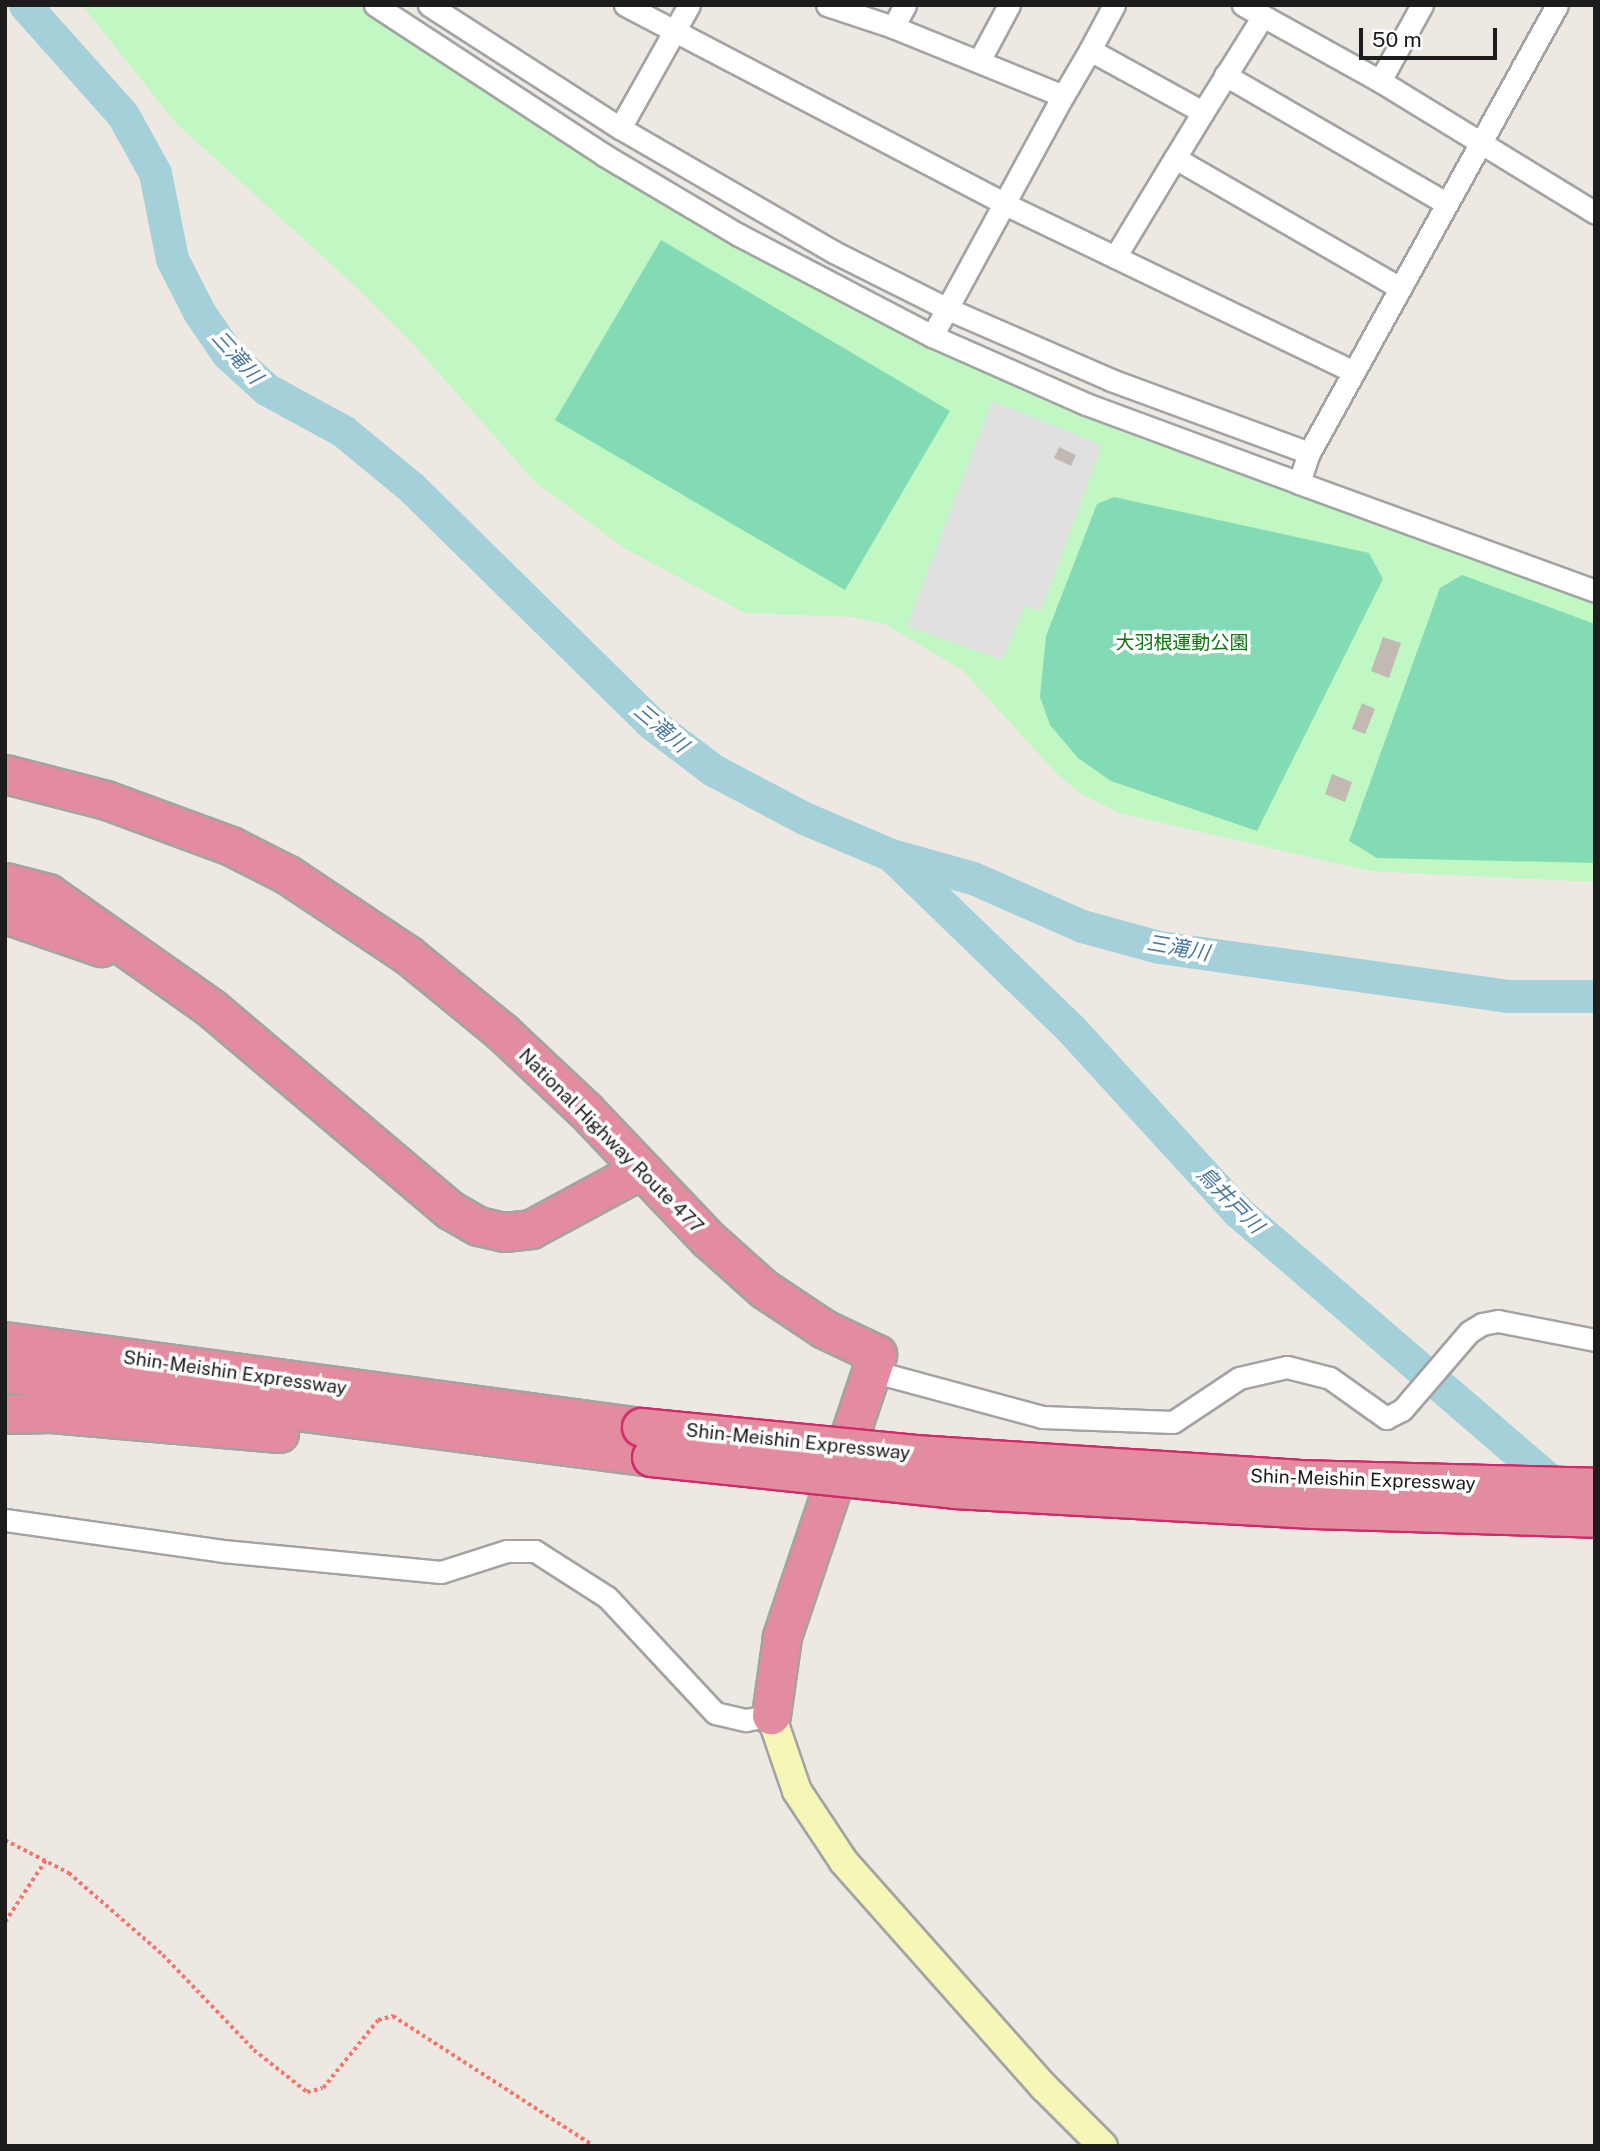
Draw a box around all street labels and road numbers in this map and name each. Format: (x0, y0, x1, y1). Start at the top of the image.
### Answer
street label: National Highway Route 477 (514, 1044, 708, 1238)
street label: Shin-Meishin Expressway (122, 1346, 348, 1400)
street label: Shin-Meishin Expressway (685, 1419, 911, 1465)
street label: Shin-Meishin Expressway (1250, 1465, 1476, 1495)

